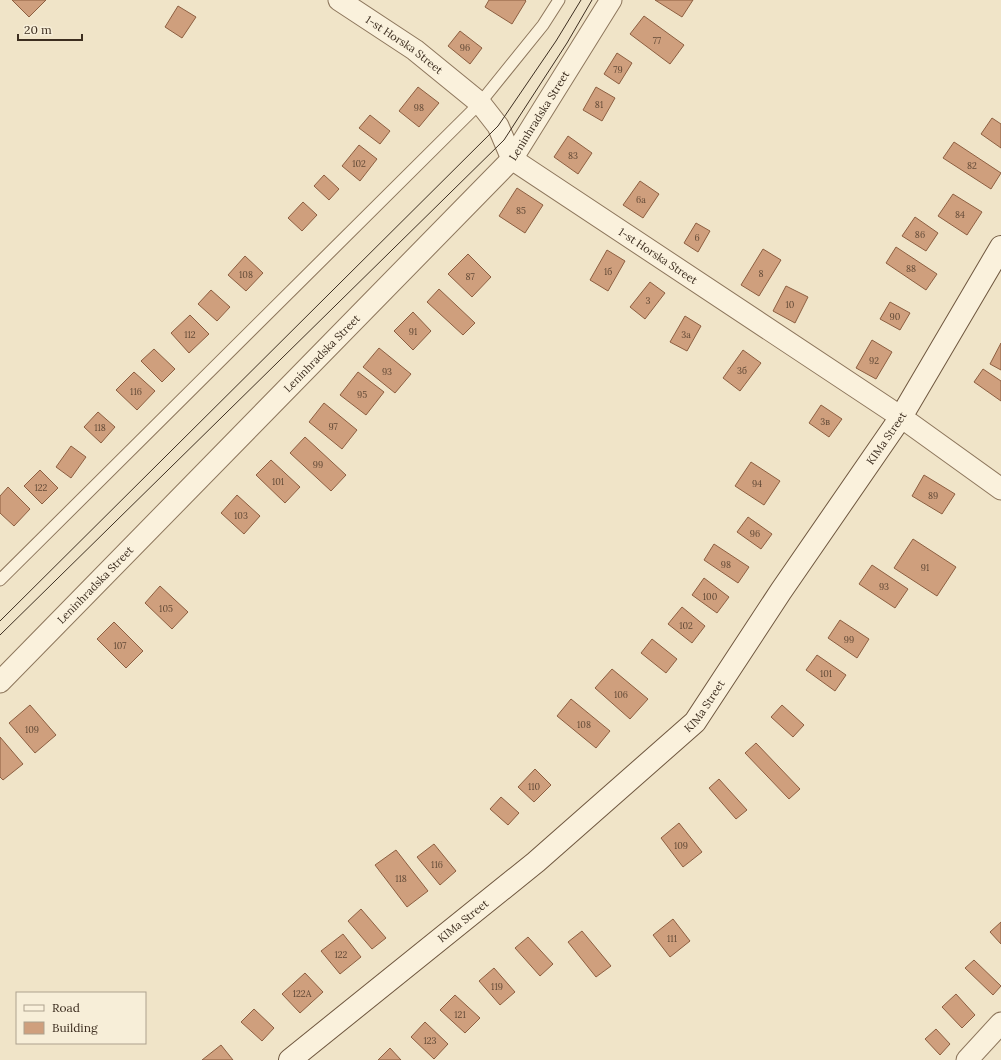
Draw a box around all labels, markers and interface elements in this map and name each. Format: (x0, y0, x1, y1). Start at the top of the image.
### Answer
street label: 1-st Horska Street (363, 12, 446, 77)
scale bar (18, 16, 82, 42)
text: 20 m (24, 22, 52, 37)
house number: 77 (653, 35, 661, 46)
house number: 96 (460, 42, 470, 53)
house number: 79 (613, 64, 623, 75)
street label: Leninhradska Street (506, 67, 573, 163)
house number: 81 (595, 99, 603, 110)
house number: 98 (414, 102, 424, 113)
house number: 83 (568, 150, 578, 161)
house number: 102 (352, 158, 366, 169)
house number: 82 (967, 160, 977, 171)
house number: 6а (636, 194, 646, 205)
house number: 85 (516, 205, 526, 216)
house number: 84 (955, 209, 965, 220)
street label: 1-st Horska Street (616, 225, 701, 287)
house number: 86 (915, 229, 925, 240)
house number: 6 (694, 232, 700, 243)
house number: 88 (906, 263, 916, 274)
house number: 1б (604, 266, 612, 277)
house number: 8 (758, 268, 764, 279)
house number: 108 (239, 269, 253, 280)
house number: 87 (465, 271, 475, 282)
house number: 3 (645, 295, 651, 306)
house number: 10 (786, 299, 795, 310)
street label: Leninhradska Street (281, 311, 363, 395)
house number: 90 (890, 311, 901, 322)
house number: 91 (409, 326, 417, 337)
house number: 112 (184, 329, 196, 340)
house number: 3а (681, 329, 691, 340)
house number: 92 (869, 355, 879, 366)
house number: 3б (737, 365, 747, 376)
house number: 93 (382, 366, 392, 377)
house number: 116 (130, 386, 142, 397)
house number: 95 (357, 389, 367, 400)
street label: KIMa Street (863, 409, 910, 467)
house number: 3в (820, 416, 830, 427)
house number: 97 (328, 421, 338, 432)
house number: 118 (94, 422, 106, 433)
house number: 99 (313, 459, 323, 470)
house number: 101 (272, 476, 284, 487)
house number: 94 (752, 478, 762, 489)
house number: 122 (35, 482, 48, 493)
house number: 89 (928, 490, 938, 501)
house number: 103 (234, 510, 248, 521)
house number: 96 (750, 528, 760, 539)
street label: Leninhradska Street (54, 543, 137, 627)
house number: 98 (721, 559, 731, 570)
house number: 91 (921, 562, 929, 573)
house number: 93 (879, 581, 889, 592)
house number: 100 (703, 591, 718, 602)
house number: 105 (159, 603, 173, 614)
house number: 102 (679, 620, 693, 631)
house number: 99 (844, 634, 854, 645)
house number: 107 (114, 640, 126, 651)
house number: 101 (820, 668, 832, 679)
street label: KIMa Street (681, 677, 728, 735)
house number: 106 (614, 689, 628, 700)
house number: 108 (577, 719, 591, 730)
house number: 109 (25, 724, 39, 735)
house number: 110 (528, 781, 540, 792)
house number: 109 (674, 840, 688, 851)
house number: 116 (431, 859, 443, 870)
house number: 118 (395, 873, 407, 884)
street label: KIMa Street (435, 896, 492, 945)
house number: 111 (667, 933, 677, 944)
house number: 122 (335, 949, 348, 960)
house number: 119 (491, 981, 503, 992)
house number: 122А (293, 988, 312, 999)
legend (16, 992, 146, 1044)
text: Road (52, 1000, 80, 1015)
house number: 121 (454, 1009, 466, 1020)
text: Building (52, 1020, 98, 1035)
house number: 123 (424, 1035, 437, 1046)

